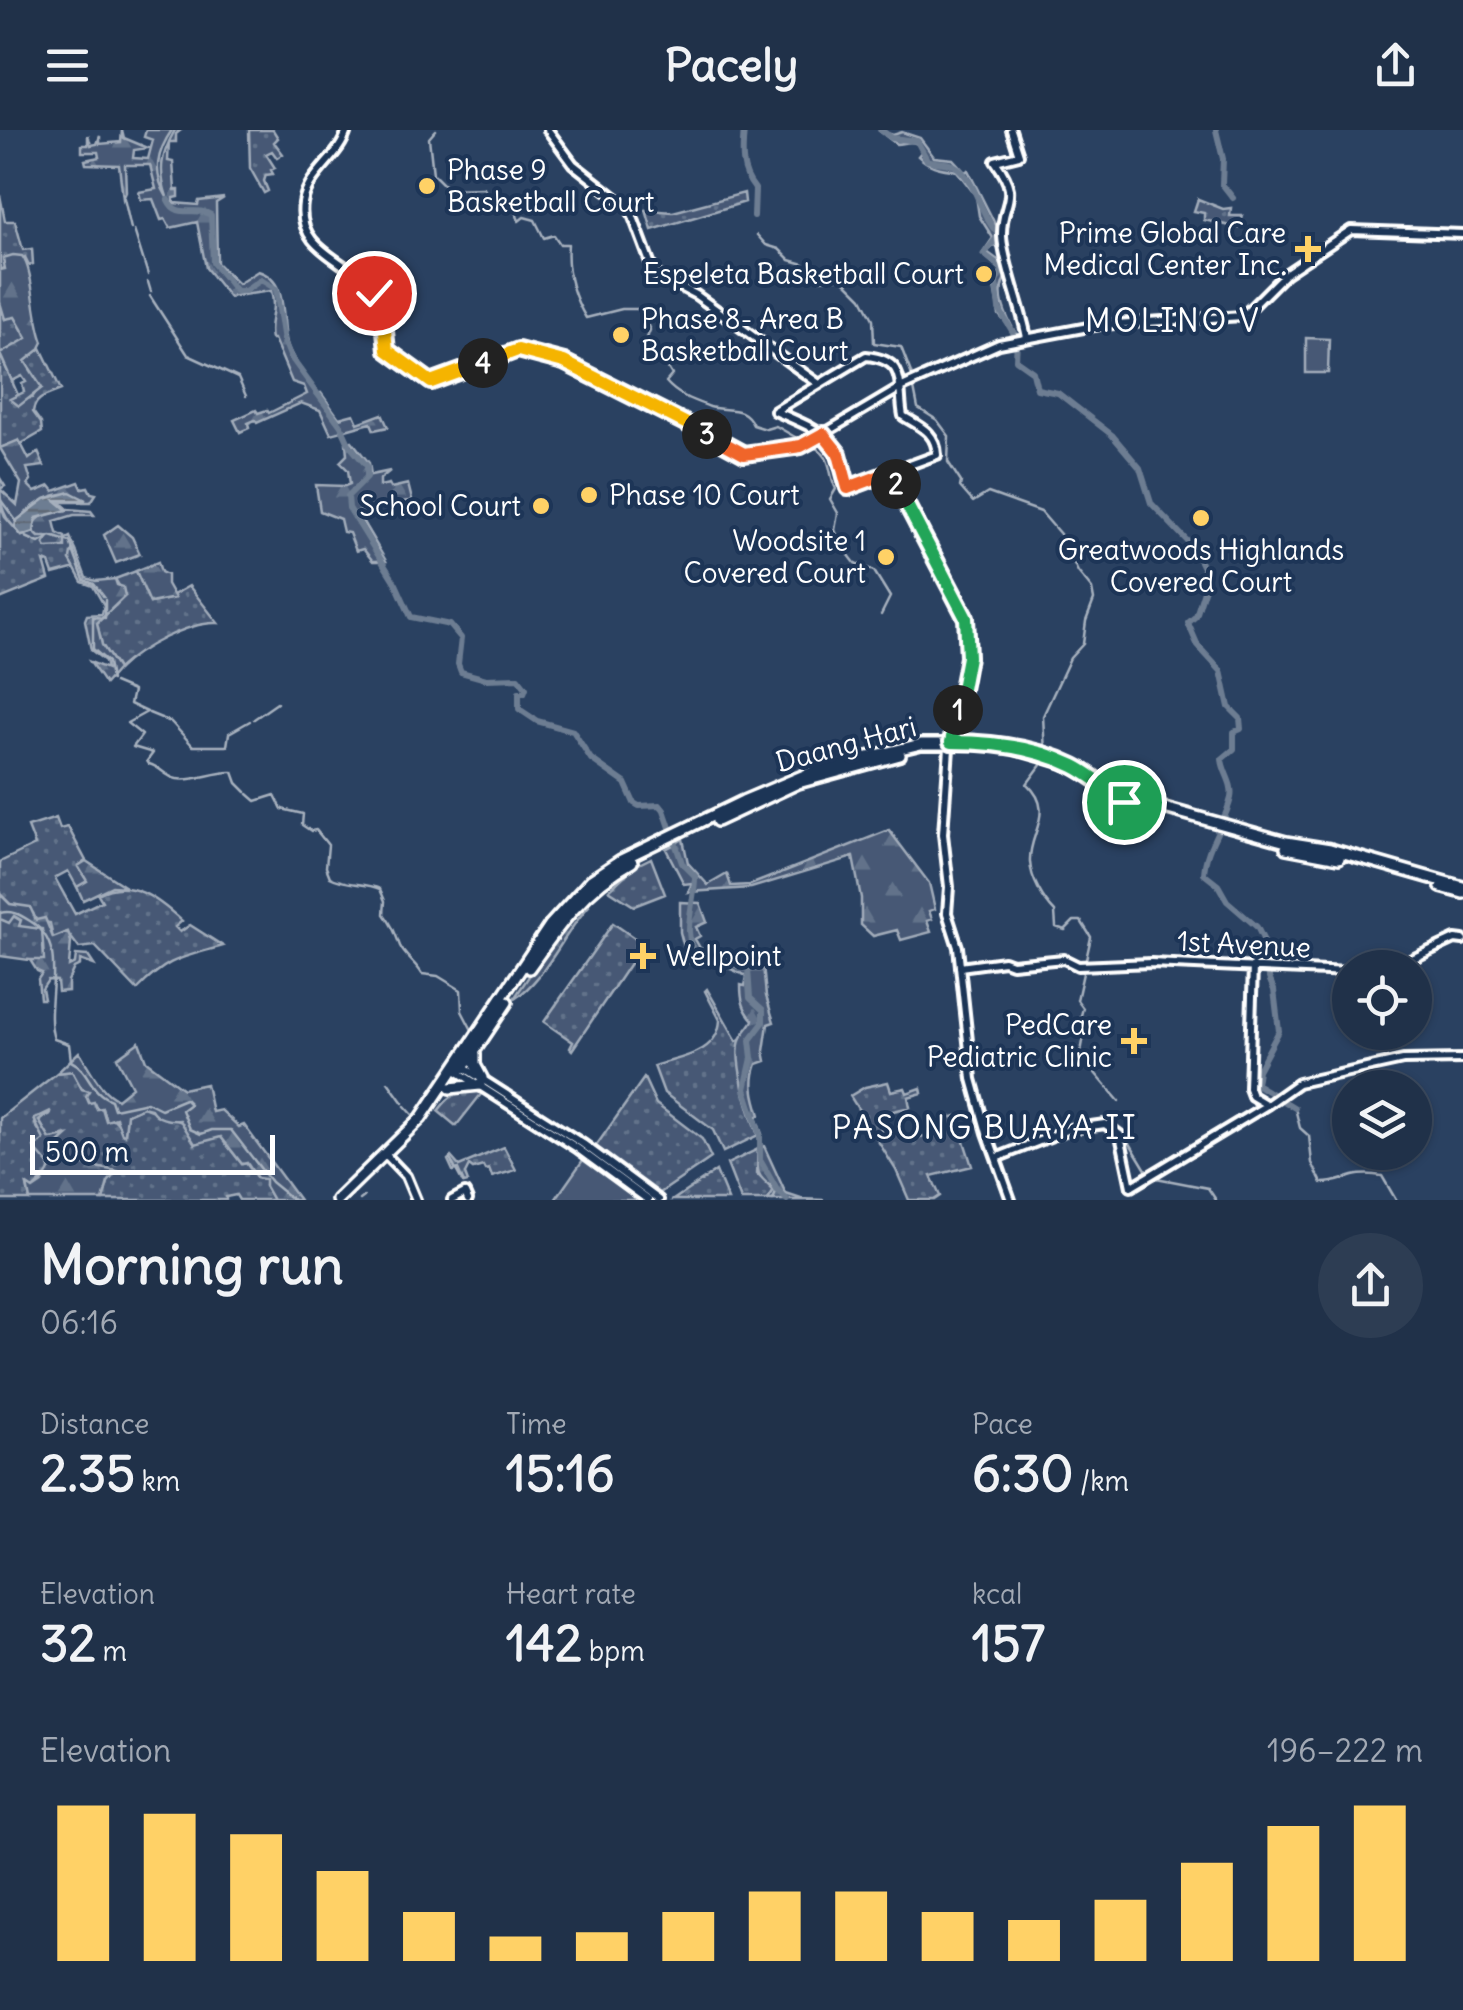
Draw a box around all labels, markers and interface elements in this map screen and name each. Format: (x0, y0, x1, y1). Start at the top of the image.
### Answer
text: Pacely (665, 37, 798, 93)
icon: menu (40, 38, 95, 93)
icon: share (1368, 38, 1423, 93)
place label: Phase 9 Basketball Court (447, 152, 654, 220)
marker: Phase 9 Basketball Court (416, 175, 438, 197)
place label: Prime Global Care Medical Center Inc. (1043, 215, 1286, 283)
marker: Prime Global Care Medical Center Inc. (1295, 236, 1321, 262)
pin (332, 251, 417, 336)
place label: Espeleta Basketball Court (643, 256, 964, 292)
marker: Espeleta Basketball Court (973, 263, 995, 285)
icon: check (347, 266, 402, 321)
district label: MOLINO V (1085, 300, 1261, 341)
place label: Phase 8- Area B Basketball Court (641, 301, 848, 369)
marker: Phase 8- Area B Basketball Court (610, 324, 632, 346)
pin: 4 (458, 338, 508, 388)
text: 4 (475, 345, 491, 381)
pin: 3 (682, 409, 732, 459)
text: 3 (699, 416, 715, 452)
pin: 2 (871, 459, 921, 509)
text: 2 (888, 466, 904, 502)
place label: Phase 10 Court (609, 477, 800, 513)
marker: Phase 10 Court (578, 484, 600, 506)
place label: School Court (360, 488, 521, 524)
marker: School Court (530, 495, 552, 517)
marker: Greatwoods Highlands Covered Court (1190, 507, 1212, 529)
place label: Woodsite 1 Covered Court (684, 523, 866, 591)
place label: Greatwoods Highlands Covered Court (1058, 532, 1344, 600)
marker: Woodsite 1 Covered Court (875, 546, 897, 568)
pin: 1 (933, 685, 983, 735)
text: 1 (952, 692, 964, 728)
street label: Daang Hari (772, 708, 920, 780)
pin (1082, 760, 1167, 845)
icon: arrive (1097, 775, 1152, 830)
street label: 1st Avenue (1176, 923, 1312, 965)
place label: Wellpoint (666, 938, 781, 974)
marker: Wellpoint (630, 943, 656, 969)
map controls (1332, 950, 1432, 1170)
button: locate (1332, 950, 1432, 1050)
place label: PedCare Pediatric Clinic (927, 1007, 1112, 1075)
marker: PedCare Pediatric Clinic (1121, 1028, 1147, 1054)
button: layers (1332, 1070, 1432, 1170)
district label: PASONG BUAYA II (832, 1107, 1138, 1148)
scale bar (30, 1130, 275, 1174)
text: 500 m (45, 1134, 129, 1170)
text: Morning run (40, 1230, 344, 1299)
button: share (1318, 1233, 1423, 1338)
text: 06:16 (40, 1302, 118, 1343)
text: Distance (40, 1406, 149, 1442)
text: Time (506, 1406, 567, 1442)
text: Pace (972, 1406, 1033, 1442)
text: 2.35 (40, 1442, 135, 1505)
text: 15:16 (506, 1442, 615, 1505)
text: 6:30 (972, 1442, 1073, 1505)
text: km (135, 1463, 180, 1499)
text: /km (1073, 1463, 1129, 1499)
text: Elevation (40, 1576, 155, 1612)
text: Heart rate (506, 1576, 636, 1612)
text: kcal (972, 1576, 1022, 1612)
text: 32 (40, 1612, 96, 1675)
text: 142 (506, 1612, 582, 1675)
text: 157 (972, 1612, 1045, 1675)
text: m (96, 1633, 127, 1669)
text: bpm (582, 1633, 645, 1669)
text: Elevation (40, 1730, 171, 1771)
text: 196–222 m (1267, 1730, 1423, 1771)

